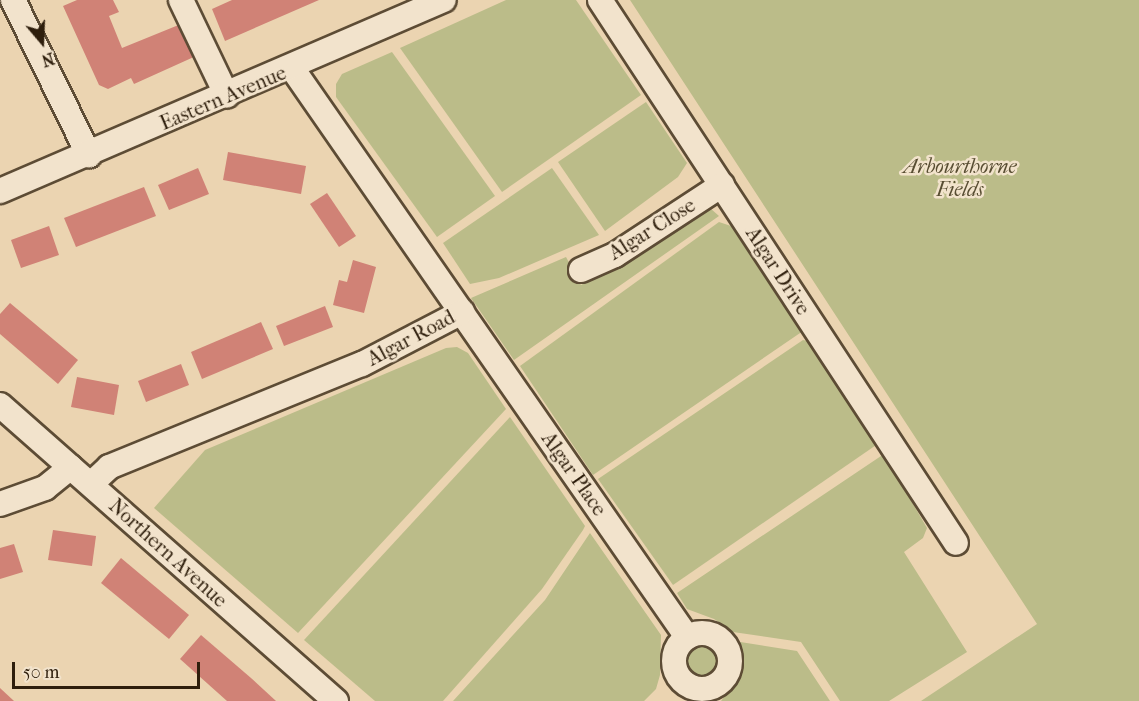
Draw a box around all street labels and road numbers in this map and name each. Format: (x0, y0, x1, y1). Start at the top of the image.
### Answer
street label: Eastern Avenue (156, 61, 290, 135)
street label: Algar Close (604, 193, 700, 265)
street label: Algar Drive (741, 223, 815, 319)
street label: Algar Road (363, 305, 459, 371)
street label: Algar Place (536, 428, 612, 520)
street label: Northern Avenue (104, 494, 232, 612)

